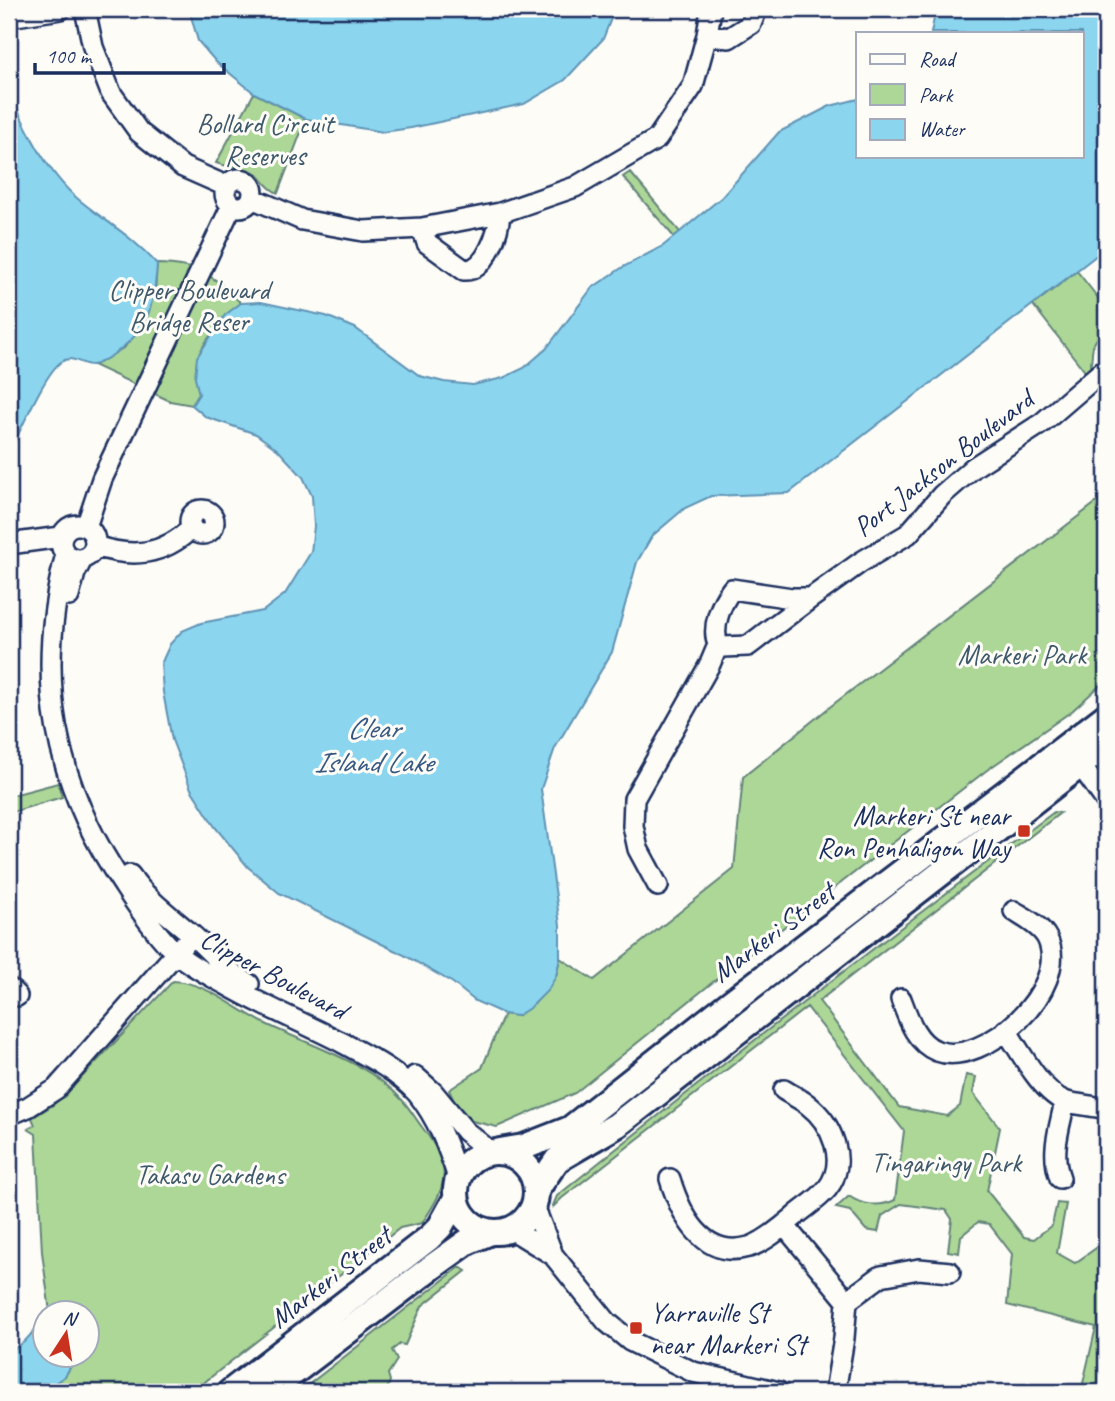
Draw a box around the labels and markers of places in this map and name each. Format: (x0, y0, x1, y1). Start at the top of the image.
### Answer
place label: Markeri St near Ron Penhaligon Way (817, 798, 1012, 865)
marker: Markeri St near Ron Penhaligon Way (1016, 823, 1032, 839)
place label: Yarraville St near Markeri St (650, 1295, 810, 1362)
marker: Yarraville St near Markeri St (628, 1320, 644, 1336)

